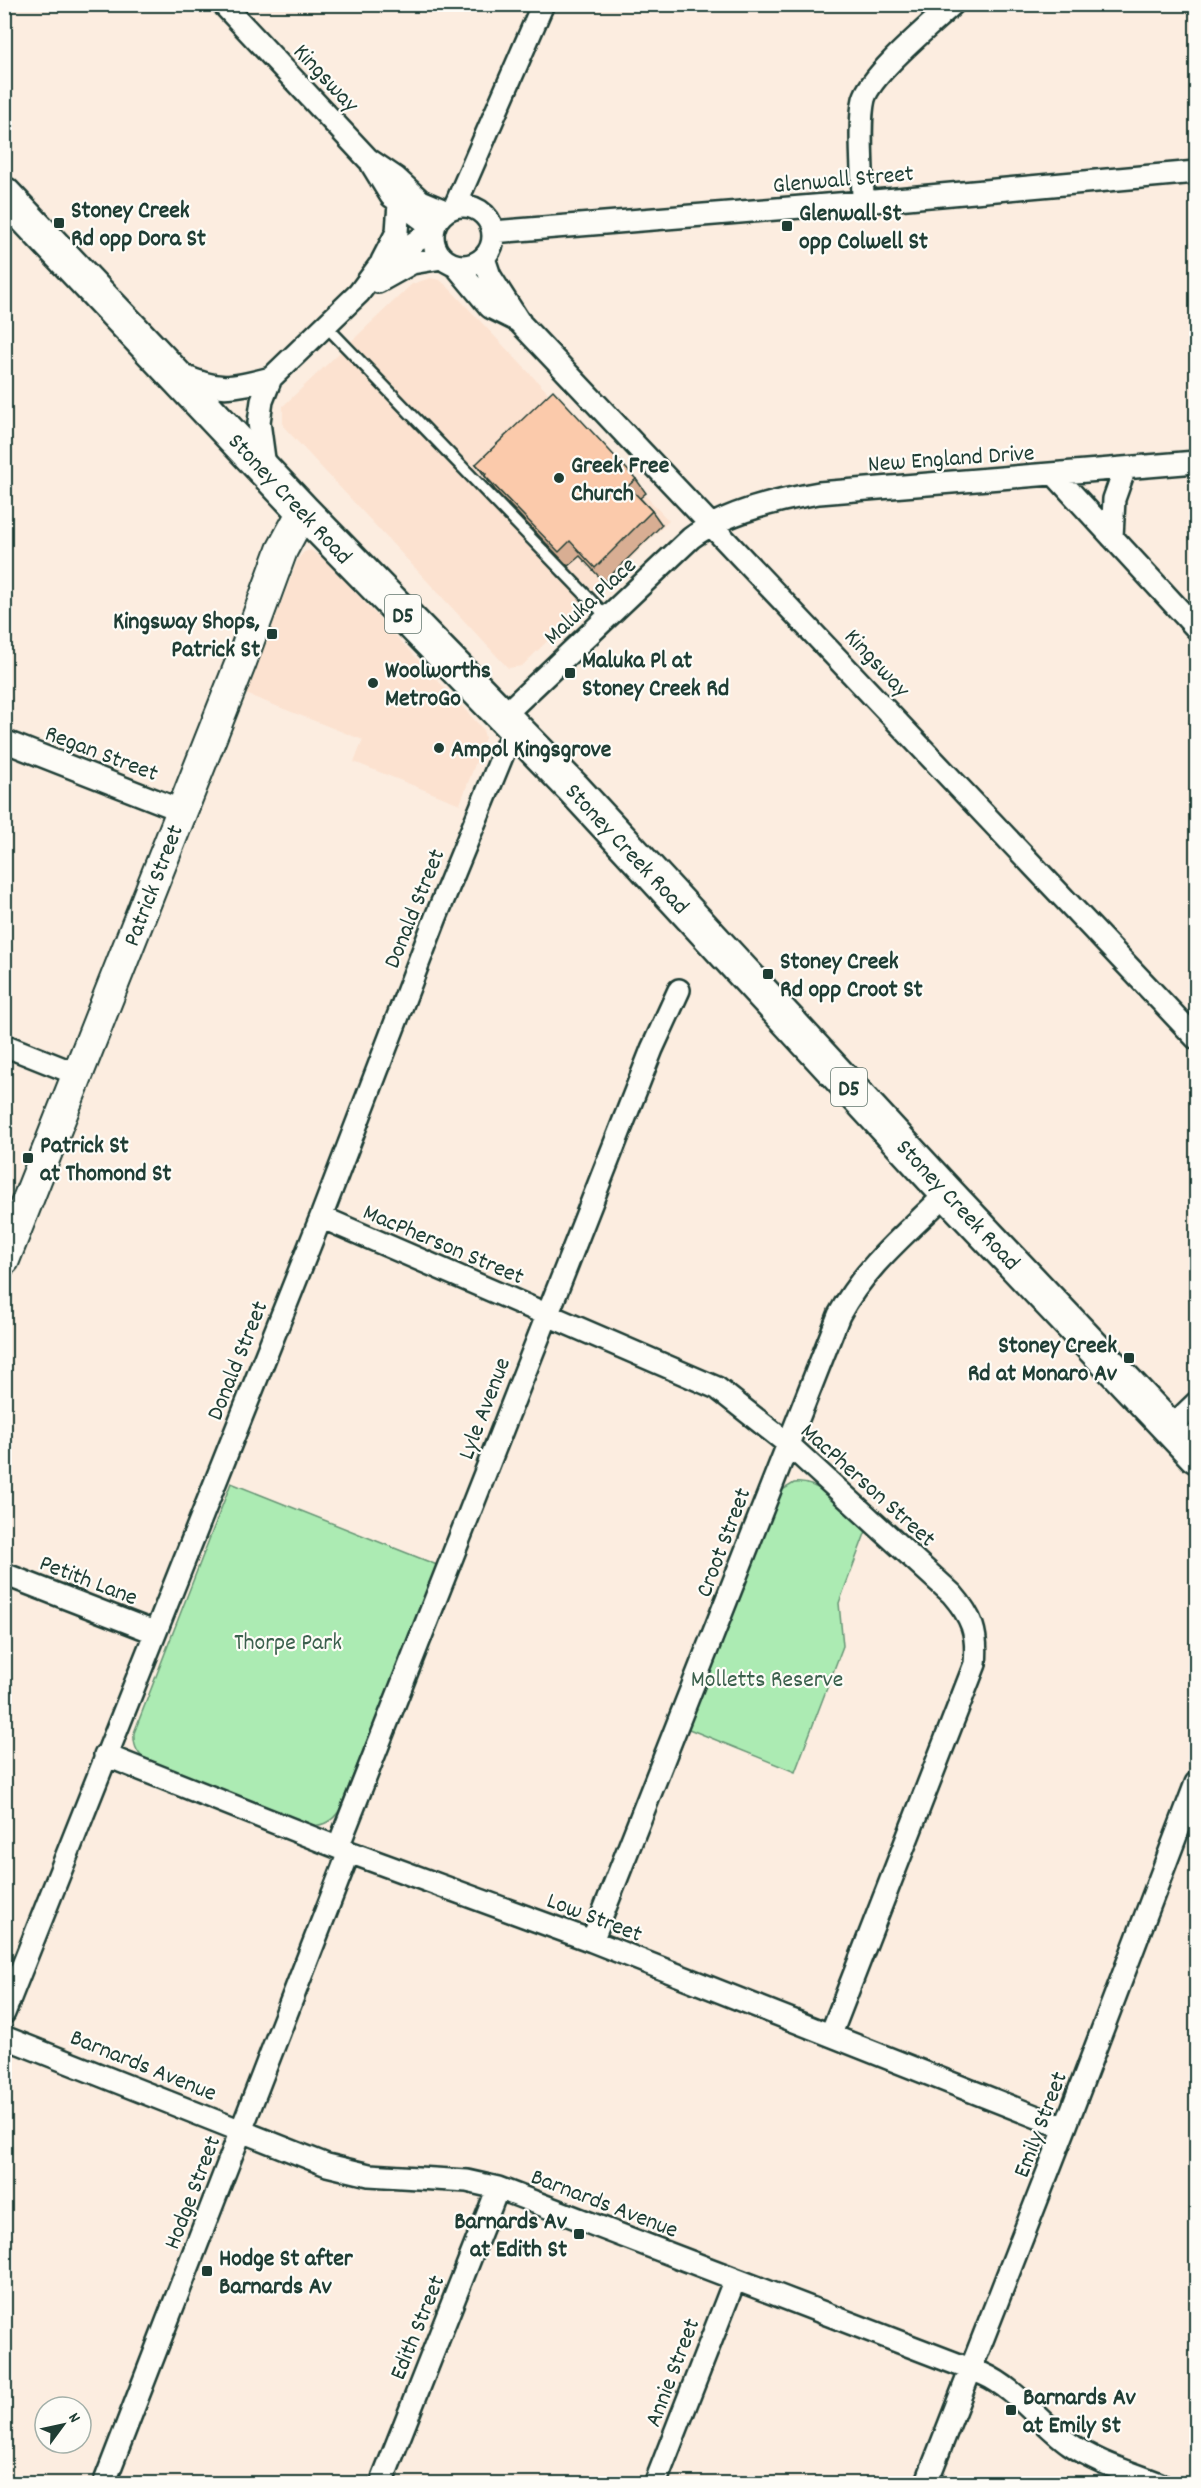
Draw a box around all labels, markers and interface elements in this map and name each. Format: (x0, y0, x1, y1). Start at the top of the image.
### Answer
street label: Kingsway (284, 37, 367, 122)
street label: Glenwall Street (771, 158, 915, 204)
place label: Stoney Creek Rd opp Dora St (71, 195, 206, 257)
place label: Glenwall St opp Colwell St (799, 198, 928, 260)
marker: Stoney Creek Rd opp Dora St (52, 216, 66, 230)
marker: Glenwall St opp Colwell St (780, 219, 794, 233)
street label: Stoney Creek Road (219, 427, 359, 573)
street label: New England Drive (867, 437, 1036, 483)
place label: Greek Free Church (571, 450, 670, 512)
marker: Greek Free Church (552, 471, 566, 485)
street label: Maluka Place (537, 550, 645, 654)
road number: D5 (385, 595, 421, 633)
place label: Kingsway Shops, Patrick St (113, 606, 260, 668)
street label: Kingsway (835, 622, 918, 707)
marker: Kingsway Shops, Patrick St (265, 627, 279, 641)
place label: Maluka Pl at Stoney Creek Rd (582, 645, 729, 707)
place label: Woolworths MetroGo (385, 655, 491, 717)
marker: Maluka Pl at Stoney Creek Rd (563, 666, 577, 680)
marker: Woolworths MetroGo (366, 676, 380, 690)
street label: Regan Street (39, 718, 163, 792)
place label: Ampol Kingsgrove (451, 734, 612, 768)
marker: Ampol Kingsgrove (432, 741, 446, 755)
street label: Stoney Creek Road (556, 777, 696, 923)
street label: Patrick Street (116, 820, 194, 952)
street label: Donald Street (376, 844, 455, 974)
place label: Stoney Creek Rd opp Croot St (780, 946, 923, 1008)
marker: Stoney Creek Rd opp Croot St (761, 967, 775, 981)
road number: D5 (831, 1068, 867, 1106)
place label: Patrick St at Thomond St (40, 1130, 171, 1192)
street label: Stoney Creek Road (887, 1133, 1027, 1279)
marker: Patrick St at Thomond St (21, 1151, 35, 1165)
street label: MacPherson Street (357, 1197, 529, 1295)
street label: Donald Street (199, 1296, 278, 1426)
place label: Stoney Creek Rd at Monaro Av (968, 1330, 1118, 1392)
marker: Stoney Creek Rd at Monaro Av (1122, 1351, 1136, 1365)
street label: Lyle Avenue (451, 1353, 521, 1465)
street label: MacPherson Street (792, 1416, 942, 1557)
street label: Croot Street (688, 1483, 761, 1603)
street label: Petith Lane (34, 1548, 142, 1616)
park label: Thorpe Park (234, 1627, 342, 1661)
park label: Molletts Reserve (691, 1664, 843, 1698)
street label: Low Street (541, 1885, 647, 1953)
street label: Barnards Avenue (65, 2022, 221, 2112)
street label: Emily Street (1006, 2067, 1078, 2183)
street label: Hodge Street (157, 2131, 231, 2255)
street label: Barnards Avenue (525, 2161, 683, 2249)
place label: Barnards Av at Edith St (454, 2206, 568, 2268)
marker: Barnards Av at Edith St (572, 2227, 586, 2241)
place label: Hodge St after Barnards Av (219, 2243, 354, 2305)
marker: Hodge St after Barnards Av (200, 2264, 214, 2278)
street label: Edith Street (382, 2271, 455, 2386)
street label: Annie Street (637, 2314, 710, 2432)
place label: Barnards Av at Emily St (1023, 2382, 1137, 2444)
north arrow (33, 2395, 93, 2455)
marker: Barnards Av at Emily St (1004, 2403, 1018, 2417)
text: N (62, 2409, 85, 2428)

